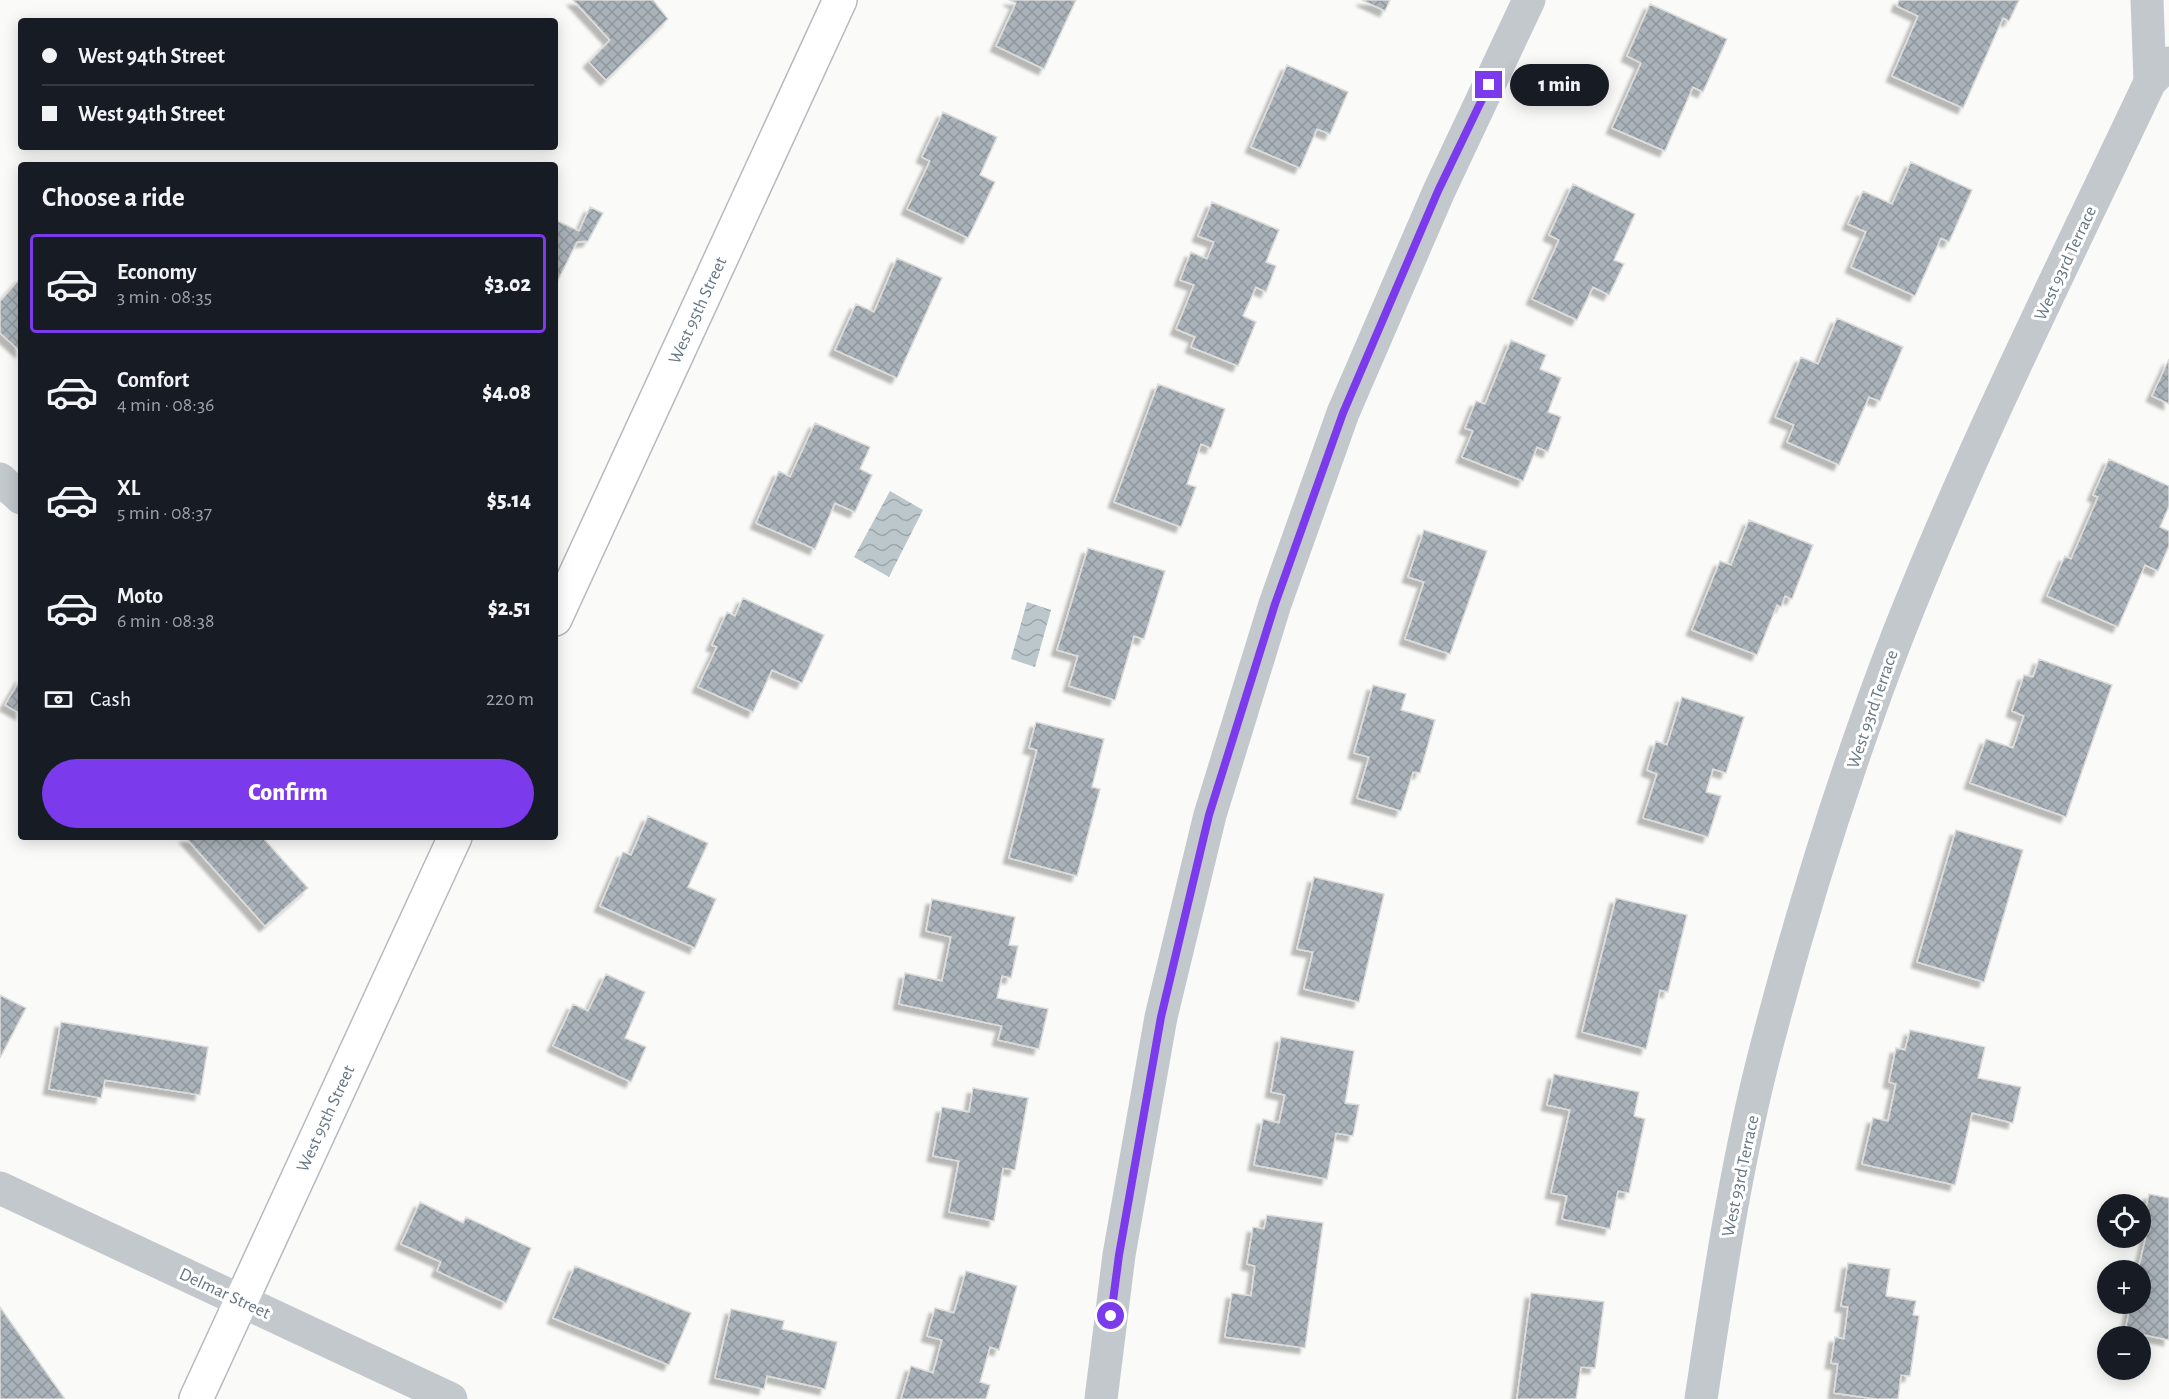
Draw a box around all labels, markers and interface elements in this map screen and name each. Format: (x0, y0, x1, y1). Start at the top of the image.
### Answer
text: West 94th Street (78, 45, 225, 67)
callout: 1 min (1510, 64, 1609, 106)
route end (1475, 71, 1502, 98)
text: 1 min (1538, 75, 1581, 95)
text: West 94th Street (78, 103, 225, 125)
text: Choose a ride (42, 184, 185, 211)
street label: West 93rd Terrace (2032, 204, 2100, 323)
street label: West 95th Street (666, 254, 731, 367)
icon: car (45, 257, 99, 311)
text: Economy (117, 261, 197, 283)
text: $3.02 (484, 273, 531, 295)
text: 3 min · 08:35 (117, 287, 212, 307)
icon: car (45, 365, 99, 419)
text: Comfort (117, 369, 189, 391)
text: $4.08 (482, 381, 531, 403)
text: 4 min · 08:36 (117, 395, 215, 415)
icon: car (45, 473, 99, 527)
text: XL (117, 477, 140, 499)
text: $5.14 (487, 489, 531, 511)
text: 5 min · 08:37 (117, 503, 212, 523)
icon: car (45, 581, 99, 635)
text: Moto (117, 585, 163, 607)
text: $2.51 (488, 597, 531, 619)
text: 6 min · 08:38 (117, 611, 214, 631)
street label: West 93rd Terrace (1844, 648, 1902, 771)
icon: cash (42, 683, 75, 716)
text: Cash (90, 688, 131, 710)
text: 220 m (486, 689, 534, 709)
button: Confirm (42, 759, 534, 828)
street label: West 95th Street (294, 1062, 359, 1175)
street label: West 93rd Terrace (1719, 1114, 1763, 1239)
map controls (2097, 1194, 2151, 1380)
button: locate (2097, 1194, 2151, 1248)
button: + (2097, 1260, 2151, 1314)
street label: Delmar Street (176, 1265, 273, 1323)
route start (1097, 1302, 1124, 1329)
button: − (2097, 1326, 2151, 1380)

